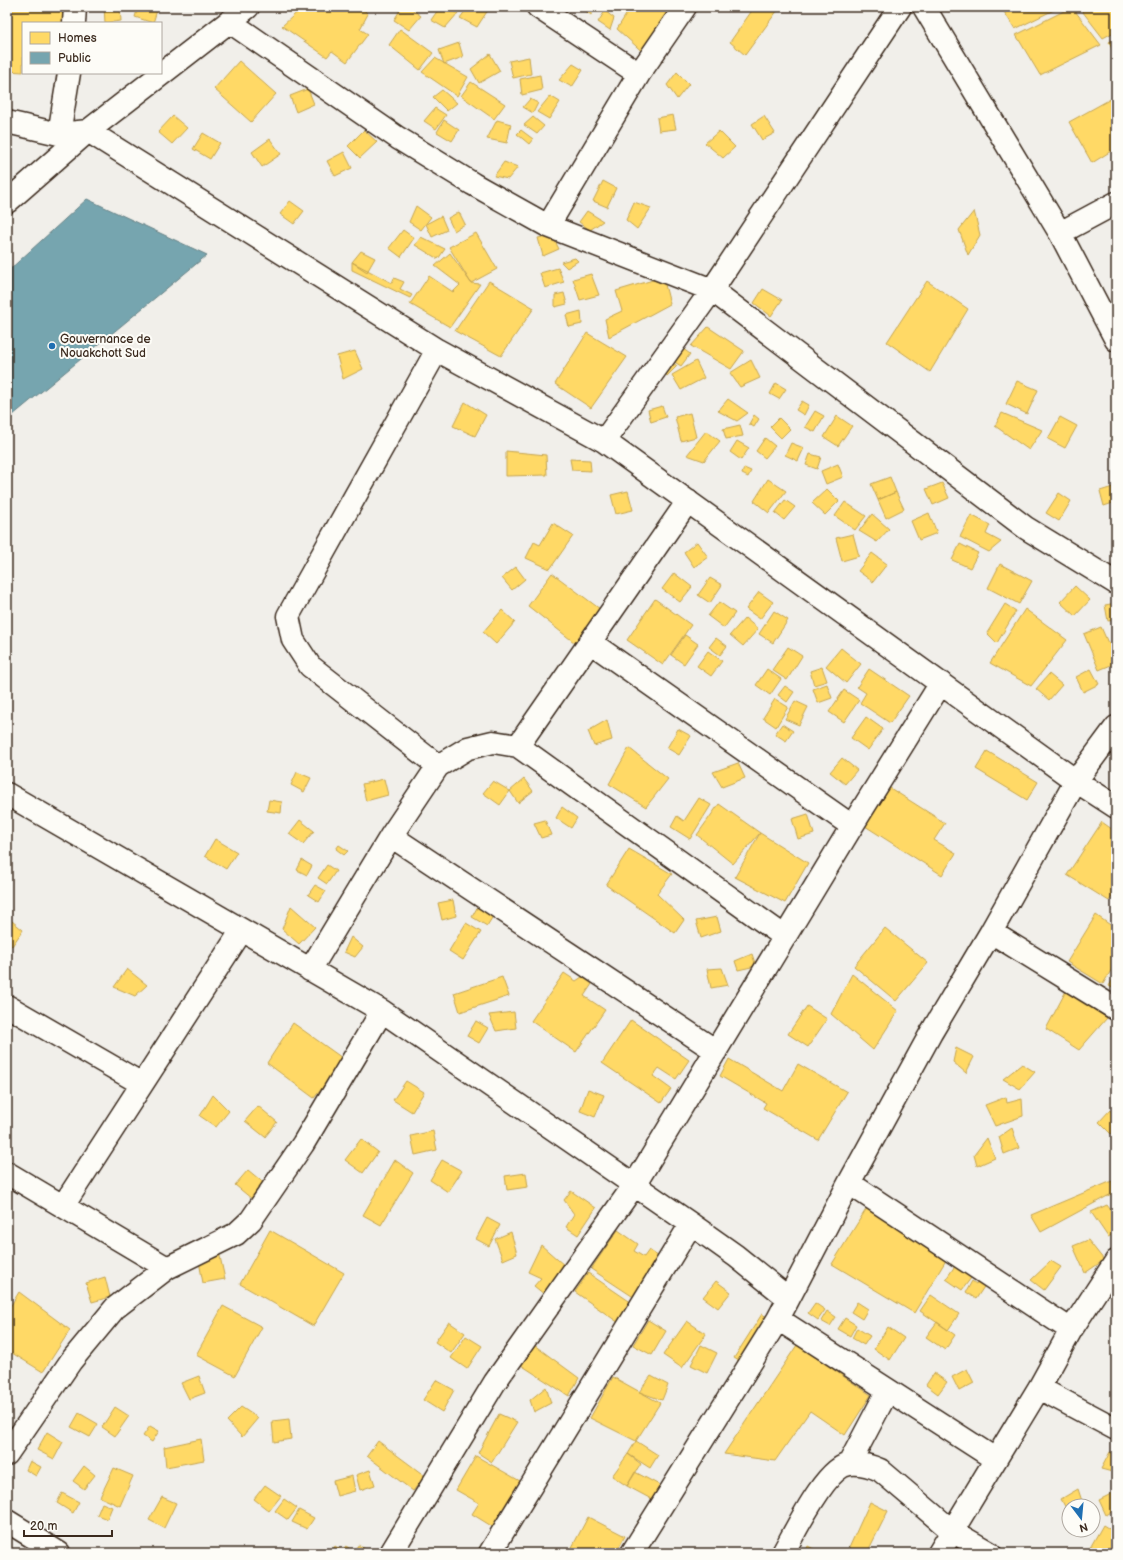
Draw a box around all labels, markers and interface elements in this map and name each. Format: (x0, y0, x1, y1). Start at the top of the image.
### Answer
legend (22, 22, 162, 74)
text: Homes (58, 31, 97, 46)
text: Public (58, 51, 91, 66)
place label: Gouvernance de Nouakchott Sud (60, 332, 151, 361)
marker: Gouvernance de Nouakchott Sud (47, 341, 57, 351)
north arrow (1061, 1498, 1101, 1538)
scale bar (24, 1512, 112, 1538)
text: 20 m (30, 1519, 57, 1534)
text: N (1078, 1520, 1089, 1535)

